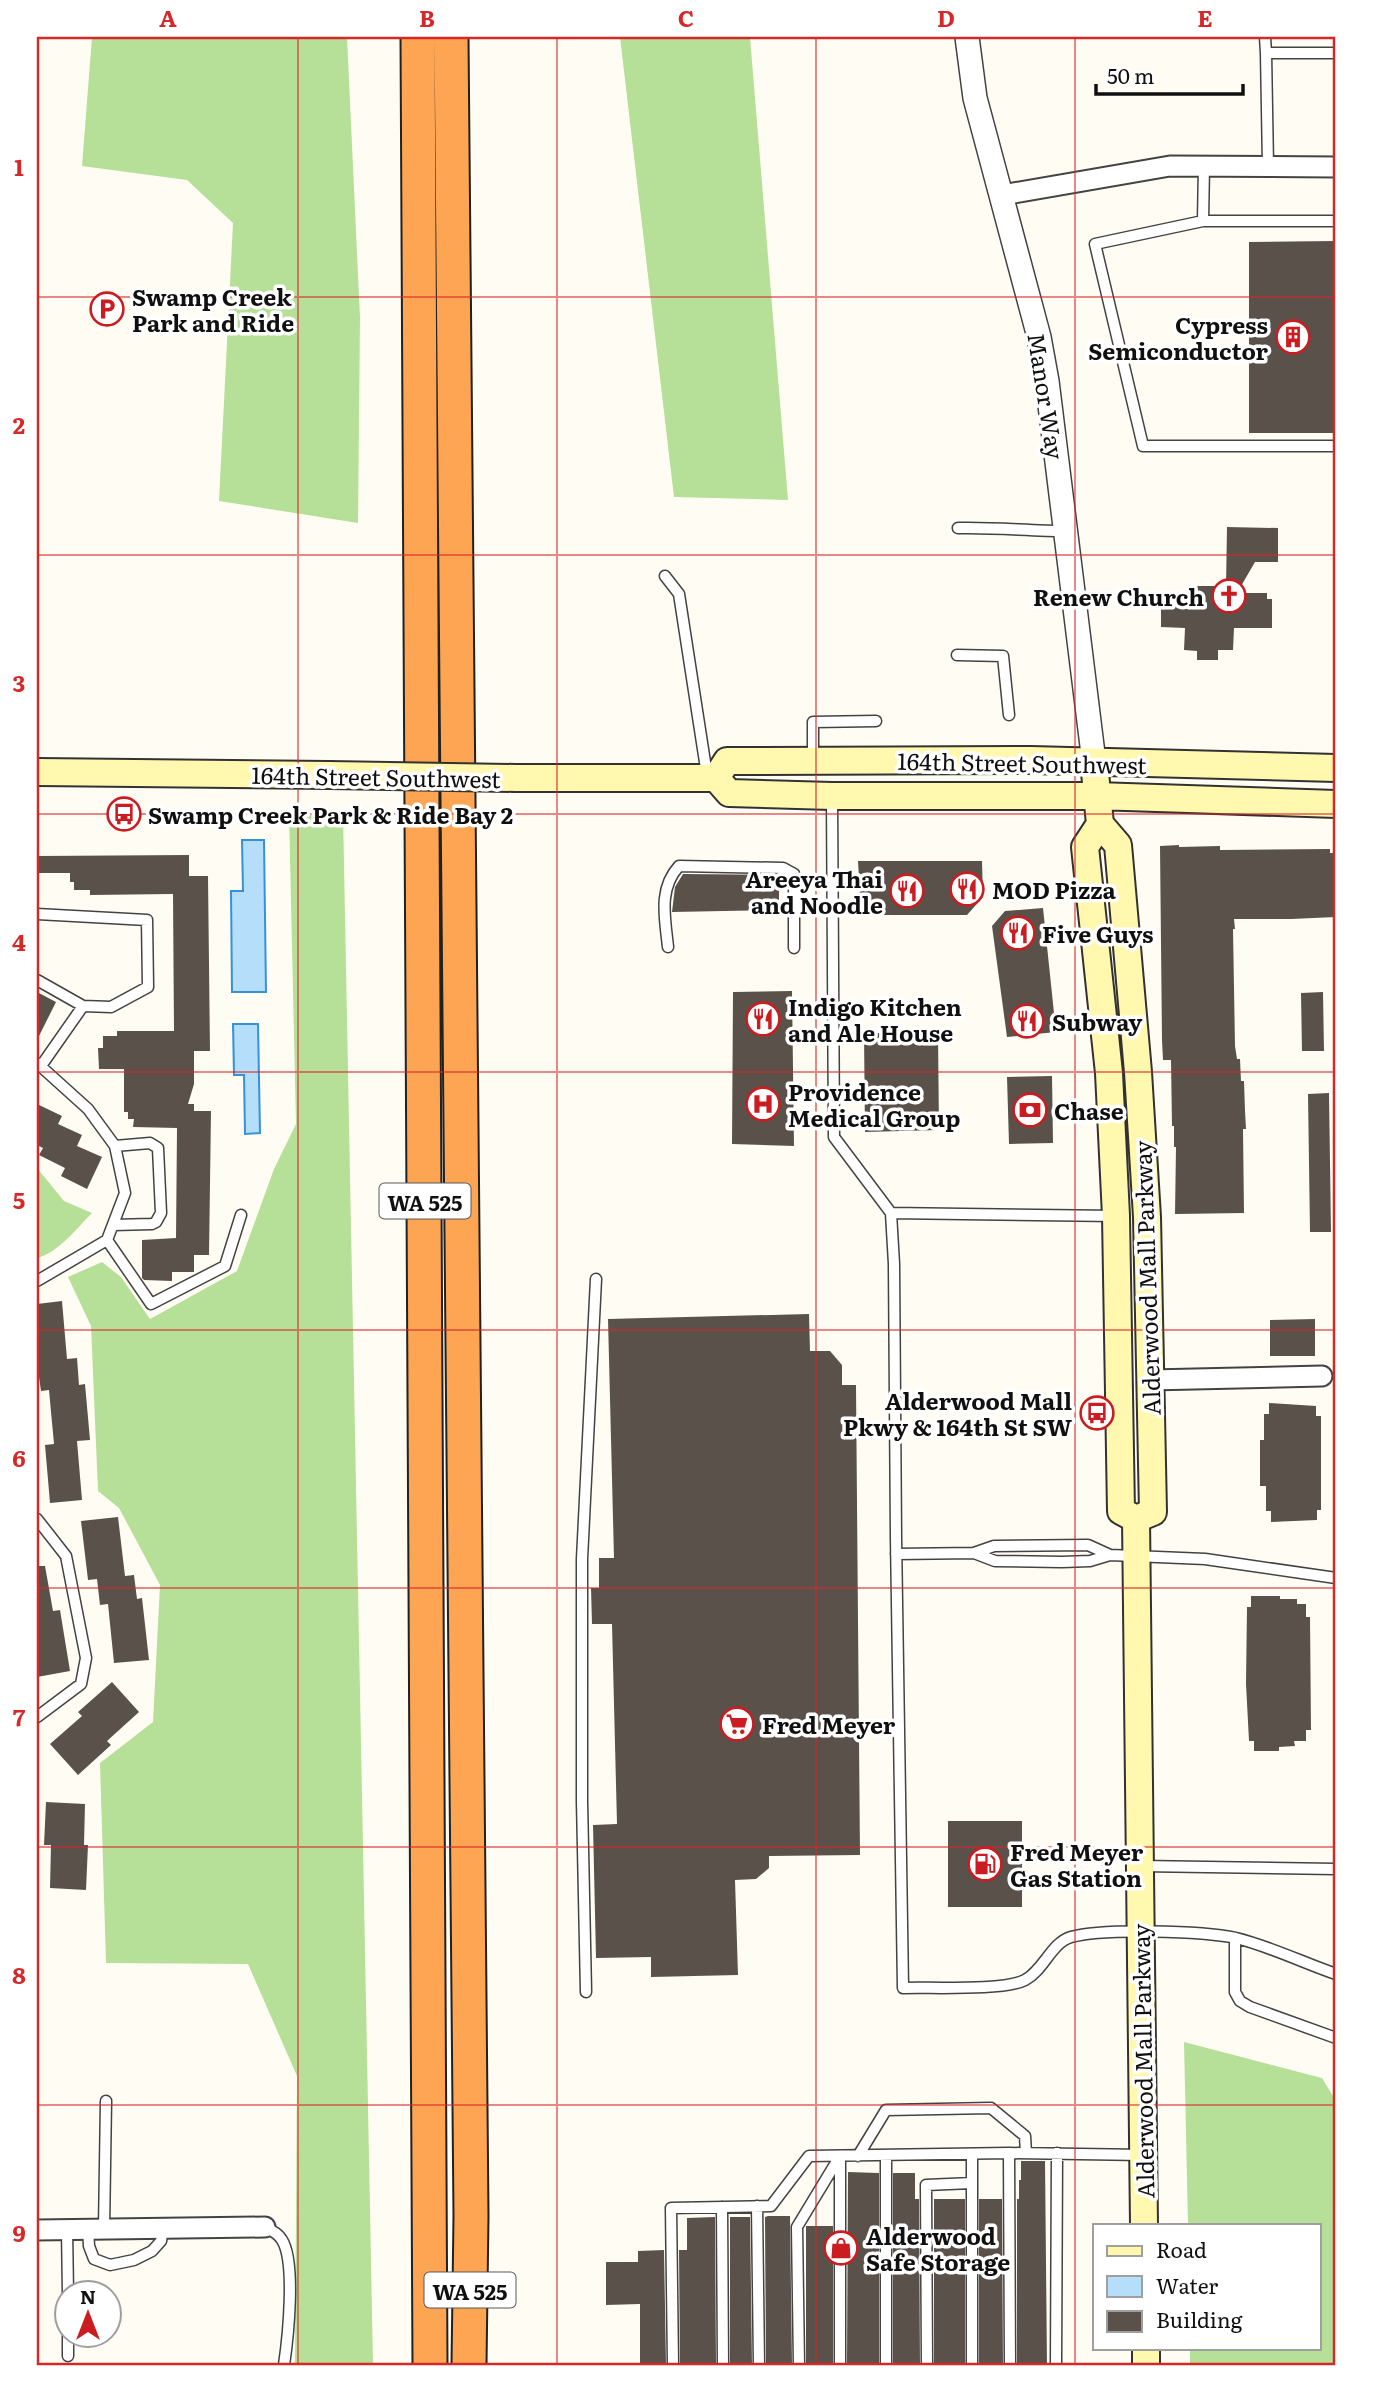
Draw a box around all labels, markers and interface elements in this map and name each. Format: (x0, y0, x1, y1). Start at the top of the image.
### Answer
text: A (159, 0, 177, 34)
text: B (419, 0, 435, 34)
text: C (678, 0, 694, 34)
text: D (937, 0, 955, 34)
text: E (1197, 0, 1213, 34)
scale bar (1096, 52, 1244, 96)
text: 50 m (1107, 59, 1154, 90)
text: 1 (14, 149, 24, 183)
place label: Swamp Creek Park and Ride (132, 279, 294, 339)
parking icon: Swamp Creek Park and Ride (88, 290, 126, 328)
place label: Cypress Semiconductor (1088, 307, 1269, 367)
building icon: Cypress Semiconductor (1274, 318, 1312, 356)
street label: Manor Way (1020, 330, 1074, 462)
text: 2 (13, 407, 25, 441)
church icon: Renew Church (1210, 577, 1248, 615)
place label: Renew Church (1033, 579, 1204, 613)
text: 3 (13, 665, 25, 699)
street label: 164th Street Southwest (897, 743, 1148, 781)
street label: 164th Street Southwest (251, 757, 502, 795)
bus stop icon: Swamp Creek Park & Ride Bay 2 (105, 795, 143, 833)
place label: Swamp Creek Park & Ride Bay 2 (148, 797, 513, 831)
place label: Areeya Thai and Noodle (745, 861, 883, 921)
restaurant icon: MOD Pizza (948, 870, 986, 908)
restaurant icon: Areeya Thai and Noodle (888, 872, 926, 910)
place label: MOD Pizza (992, 872, 1117, 906)
restaurant icon: Five Guys (999, 914, 1037, 952)
place label: Five Guys (1042, 916, 1153, 950)
text: 4 (12, 924, 26, 958)
place label: Indigo Kitchen and Ale House (788, 989, 962, 1049)
restaurant icon: Indigo Kitchen and Ale House (744, 1000, 782, 1038)
restaurant icon: Subway (1008, 1002, 1046, 1040)
place label: Subway (1052, 1004, 1142, 1038)
place label: Providence Medical Group (788, 1074, 960, 1134)
hospital icon: Providence Medical Group (744, 1085, 782, 1123)
bank icon: Chase (1011, 1091, 1049, 1129)
place label: Chase (1054, 1093, 1124, 1127)
street label: Alderwood Mall Parkway (1124, 1139, 1168, 1416)
text: 5 (13, 1182, 25, 1216)
road number: WA 525 (380, 1184, 471, 1218)
place label: Alderwood Mall Pkwy & 164th St SW (843, 1383, 1072, 1443)
bus stop icon: Alderwood Mall Pkwy & 164th St SW (1078, 1394, 1116, 1432)
text: 6 (12, 1440, 26, 1474)
text: 7 (13, 1699, 26, 1733)
supermarket icon: Fred Meyer (718, 1705, 756, 1743)
place label: Fred Meyer (762, 1707, 896, 1741)
place label: Fred Meyer Gas Station (1010, 1834, 1144, 1894)
fuel station icon: Fred Meyer Gas Station (966, 1845, 1004, 1883)
street label: Alderwood Mall Parkway (1123, 1923, 1161, 2199)
text: 8 (12, 1957, 26, 1991)
text: 9 (12, 2215, 26, 2249)
place label: Alderwood Safe Storage (866, 2218, 1010, 2278)
legend (1093, 2224, 1320, 2350)
shop icon: Alderwood Safe Storage (822, 2229, 860, 2267)
text: Road (1156, 2233, 1207, 2264)
text: Water (1156, 2269, 1218, 2300)
road number: WA 525 (424, 2272, 516, 2308)
north arrow (52, 2280, 122, 2350)
text: N (80, 2282, 96, 2310)
text: Building (1156, 2303, 1243, 2334)

